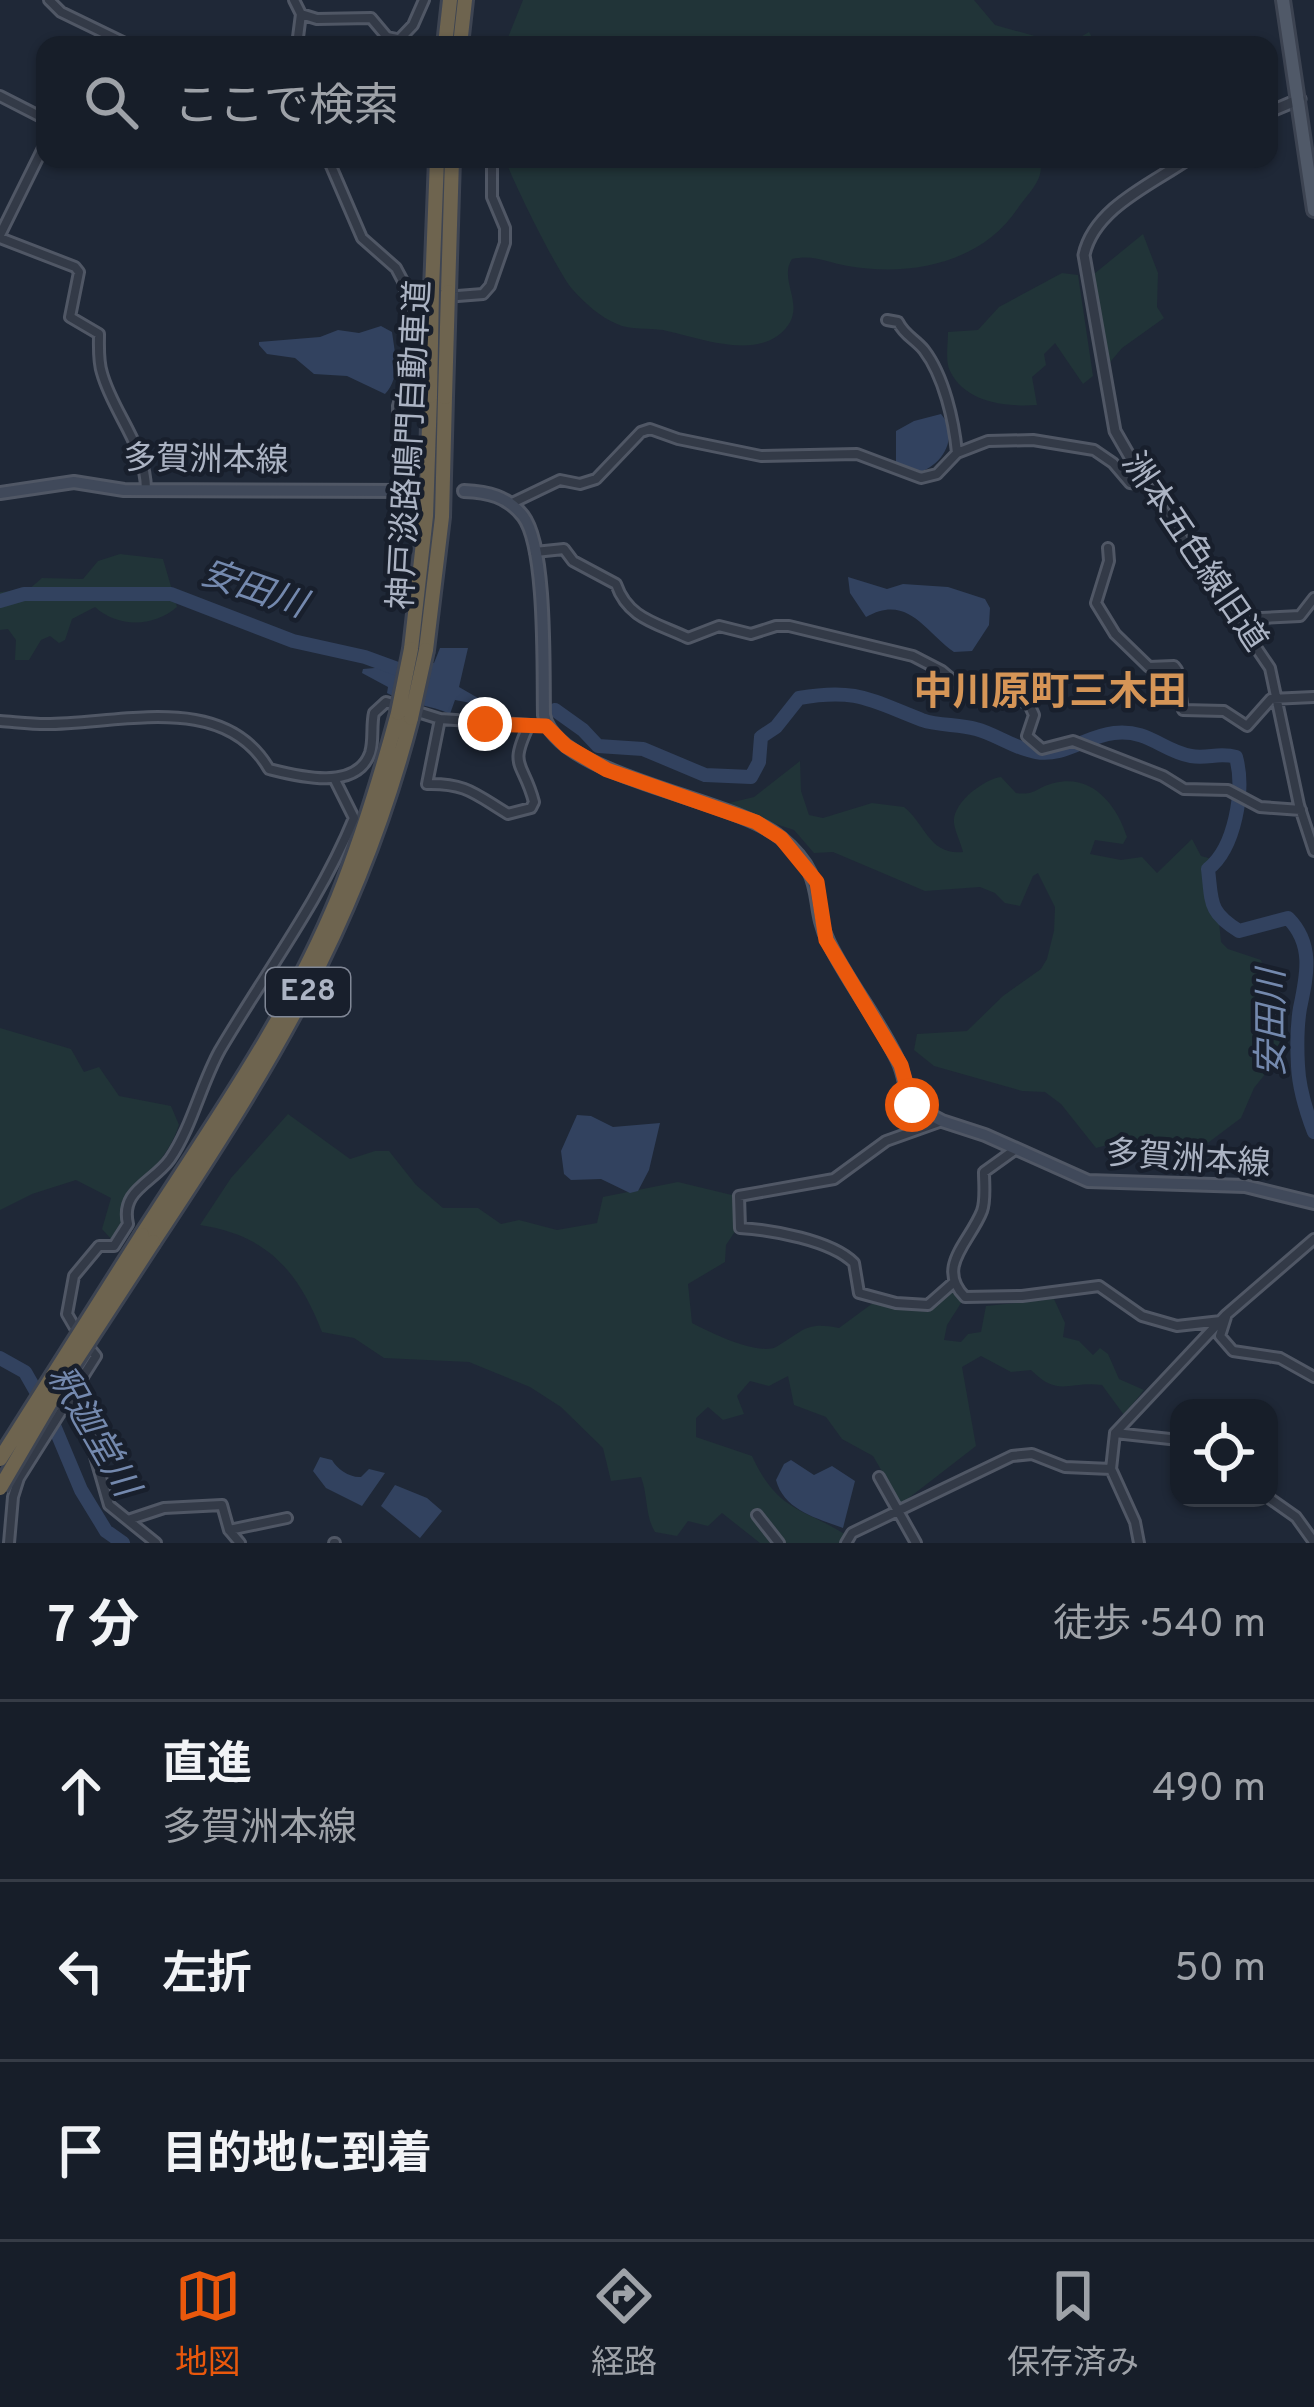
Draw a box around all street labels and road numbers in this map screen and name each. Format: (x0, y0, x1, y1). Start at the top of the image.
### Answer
street label: 神戸淡路鳴門自動車道 (382, 279, 442, 611)
street label: 多賀洲本線 (123, 440, 289, 484)
street label: 洲本五色線旧道 (1111, 446, 1275, 660)
road number: E28 (266, 968, 350, 1016)
street label: 多賀洲本線 (1104, 1134, 1272, 1188)

